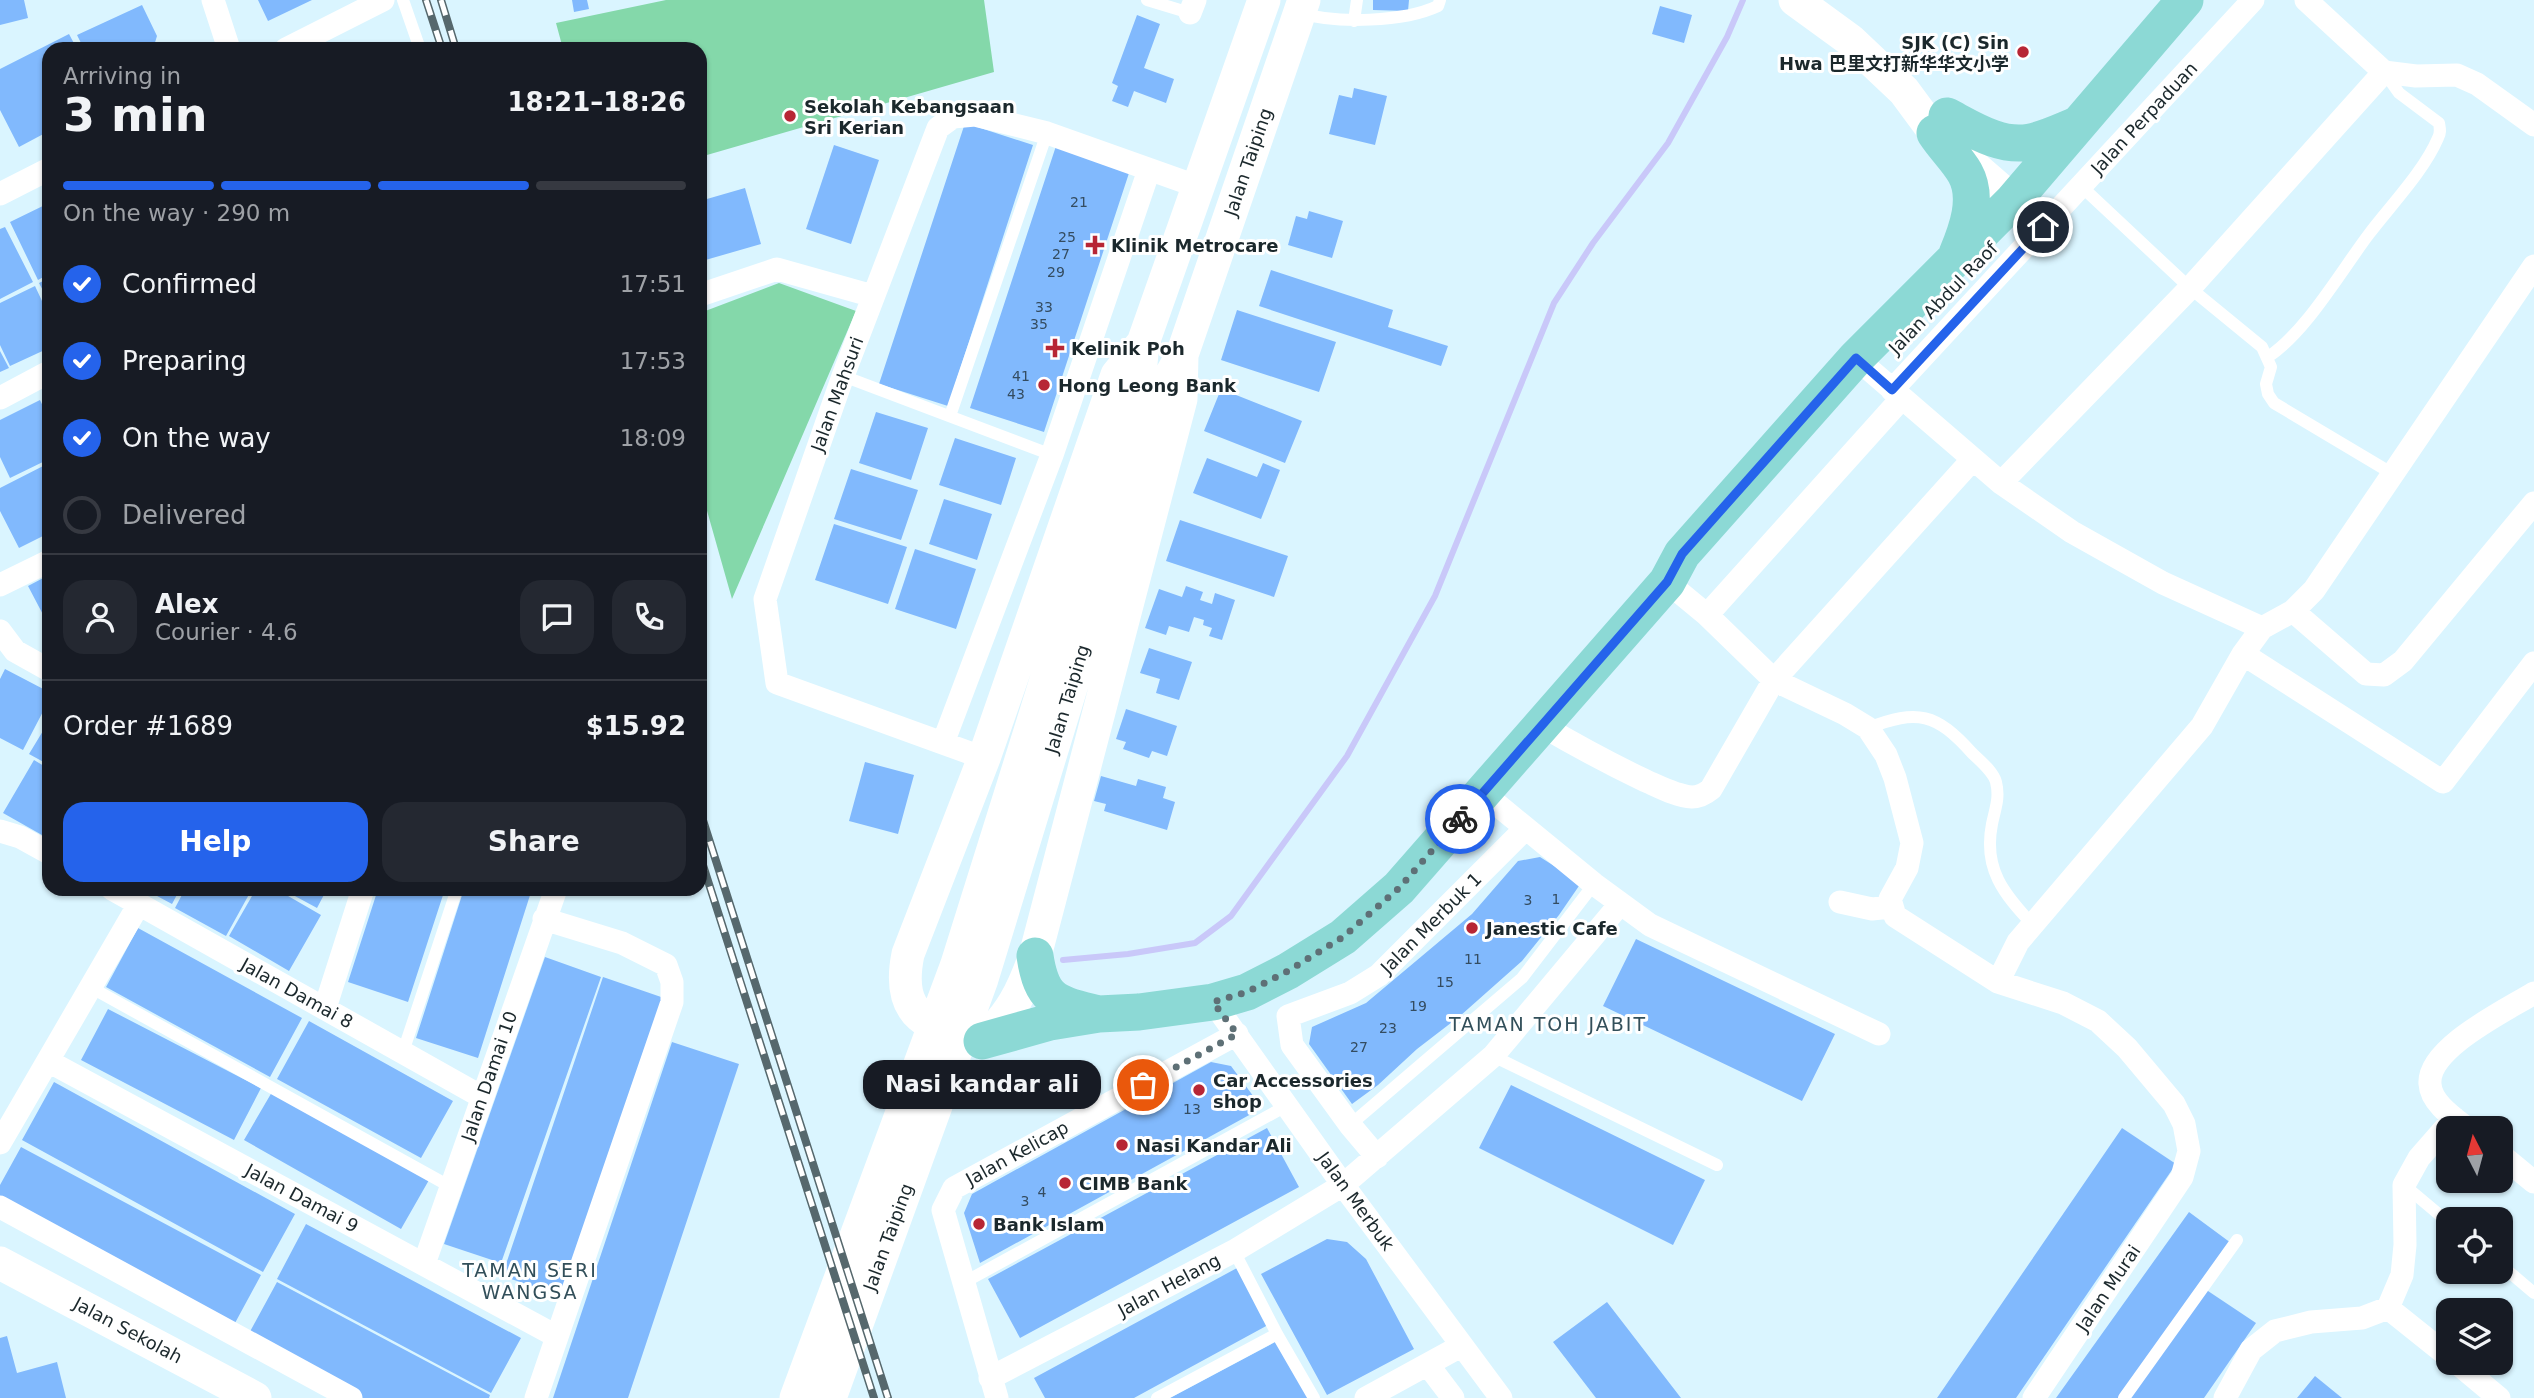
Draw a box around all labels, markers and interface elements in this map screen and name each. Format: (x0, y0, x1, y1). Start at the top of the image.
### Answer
place label: SJK (C) Sin Hwa 巴里文打新华华文小学 (1779, 32, 2009, 74)
marker: SJK (C) Sin Hwa 巴里文打新华华文小学 (2015, 44, 2031, 60)
street label: Jalan Perpaduan (2086, 57, 2201, 179)
text: Arriving in (63, 63, 181, 89)
text: 18:21–18:26 (507, 87, 686, 117)
text: 3 min (63, 88, 207, 142)
place label: Sekolah Kebangsaan Sri Kerian (804, 96, 1015, 138)
street label: Jalan Taiping (1219, 105, 1276, 220)
marker: Sekolah Kebangsaan Sri Kerian (782, 108, 798, 124)
house number: 21 (1070, 194, 1088, 210)
pin (2013, 197, 2073, 257)
text: On the way · 290 m (63, 200, 290, 226)
icon: home (2024, 208, 2062, 246)
house number: 25 (1058, 229, 1076, 245)
marker: Klinik Metrocare (1085, 235, 1105, 255)
place label: Klinik Metrocare (1111, 235, 1278, 256)
street label: Jalan Abdul Raof (1884, 237, 2002, 359)
house number: 27 (1052, 246, 1070, 262)
house number: 29 (1047, 264, 1065, 280)
icon: check (63, 265, 101, 303)
text: Confirmed (122, 269, 257, 299)
text: 17:51 (620, 271, 686, 297)
house number: 33 (1035, 299, 1053, 315)
house number: 35 (1030, 316, 1048, 332)
street label: Jalan Mahsuri (806, 334, 868, 455)
marker: Kelinik Poh (1045, 338, 1065, 358)
place label: Kelinik Poh (1071, 338, 1185, 359)
icon: check (63, 342, 101, 380)
text: Preparing (122, 346, 247, 376)
text: 17:53 (620, 348, 686, 374)
house number: 41 (1012, 368, 1030, 384)
place label: Hong Leong Bank (1058, 375, 1237, 396)
marker: Hong Leong Bank (1036, 377, 1052, 393)
house number: 43 (1007, 386, 1025, 402)
icon: check (63, 419, 101, 457)
text: On the way (122, 423, 271, 453)
text: 18:09 (620, 425, 686, 451)
text: Delivered (122, 500, 246, 530)
button: person (63, 580, 137, 654)
button: chat (520, 580, 594, 654)
button: phone (612, 580, 686, 654)
text: Alex (155, 589, 218, 619)
text: Courier · 4.6 (155, 619, 298, 645)
street label: Jalan Taiping (1040, 642, 1094, 757)
text: Order #1689 (63, 711, 233, 741)
text: $15.92 (586, 711, 686, 741)
courier (1425, 784, 1495, 854)
icon: bike (1441, 800, 1479, 838)
button: Help (63, 802, 368, 882)
button: Share (382, 802, 686, 882)
street label: Jalan Merbuk 1 (1376, 868, 1486, 978)
house number: 1 (1552, 891, 1560, 907)
house number: 3 (1524, 892, 1532, 908)
place label: Janestic Cafe (1484, 918, 1618, 939)
marker: Janestic Cafe (1464, 920, 1480, 936)
house number: 11 (1464, 951, 1482, 967)
street label: Jalan Damai 8 (236, 953, 357, 1033)
house number: 15 (1436, 974, 1454, 990)
house number: 19 (1409, 998, 1427, 1014)
street label: Jalan Damai 10 (457, 1008, 521, 1145)
district label: TAMAN TOH JABIT (1448, 1013, 1647, 1035)
house number: 23 (1379, 1020, 1397, 1036)
house number: 27 (1350, 1039, 1368, 1055)
pin (1113, 1055, 1173, 1115)
callout: Nasi kandar ali (863, 1060, 1101, 1110)
icon: bag (1124, 1066, 1162, 1104)
place label: Car Accessories shop (1213, 1070, 1373, 1112)
text: Nasi kandar ali (885, 1071, 1079, 1097)
marker: Car Accessories shop (1191, 1082, 1207, 1098)
house number: 13 (1183, 1101, 1201, 1117)
street label: Jalan Kelicap (961, 1116, 1072, 1190)
north arrow (2436, 1116, 2513, 1194)
map controls (2436, 1116, 2513, 1375)
place label: Nasi Kandar Ali (1136, 1135, 1292, 1156)
marker: Nasi Kandar Ali (1114, 1137, 1130, 1153)
street label: Jalan Merbuk (1313, 1147, 1399, 1255)
street label: Jalan Damai 9 (241, 1159, 362, 1237)
place label: CIMB Bank (1079, 1173, 1188, 1194)
marker: CIMB Bank (1057, 1175, 1073, 1191)
street label: Jalan Taiping (858, 1180, 917, 1295)
house number: 4 (1038, 1184, 1047, 1200)
house number: 3 (1021, 1193, 1029, 1209)
button: locate (2436, 1207, 2513, 1284)
place label: Bank Islam (993, 1214, 1104, 1235)
marker: Bank Islam (971, 1216, 987, 1232)
street label: Jalan Murai (2071, 1241, 2145, 1336)
street label: Jalan Helang (1113, 1249, 1224, 1321)
district label: TAMAN SERI WANGSA (461, 1259, 598, 1303)
street label: Jalan Sekolah (69, 1292, 186, 1367)
button: layers (2436, 1298, 2513, 1375)

